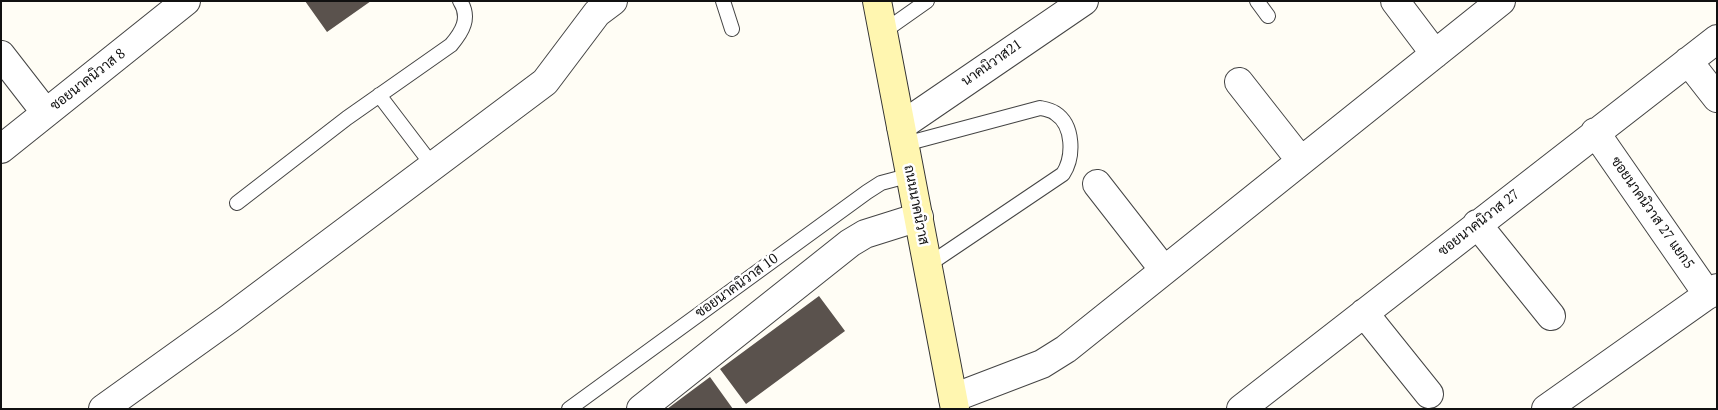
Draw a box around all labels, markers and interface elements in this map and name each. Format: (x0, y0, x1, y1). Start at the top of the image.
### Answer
street label: นาคนิวาส21 (958, 36, 1026, 90)
street label: ซอยนาคนิวาส 8 (47, 45, 129, 115)
street label: ซอยนาคนิวาส 27 แยก5 (1607, 154, 1697, 272)
street label: ถนนนาคนิวาส (900, 164, 932, 246)
street label: ซอยนาคนิวาส 27 (1435, 186, 1523, 260)
street label: ซอยนาคนิวาส 10 (692, 250, 782, 322)

